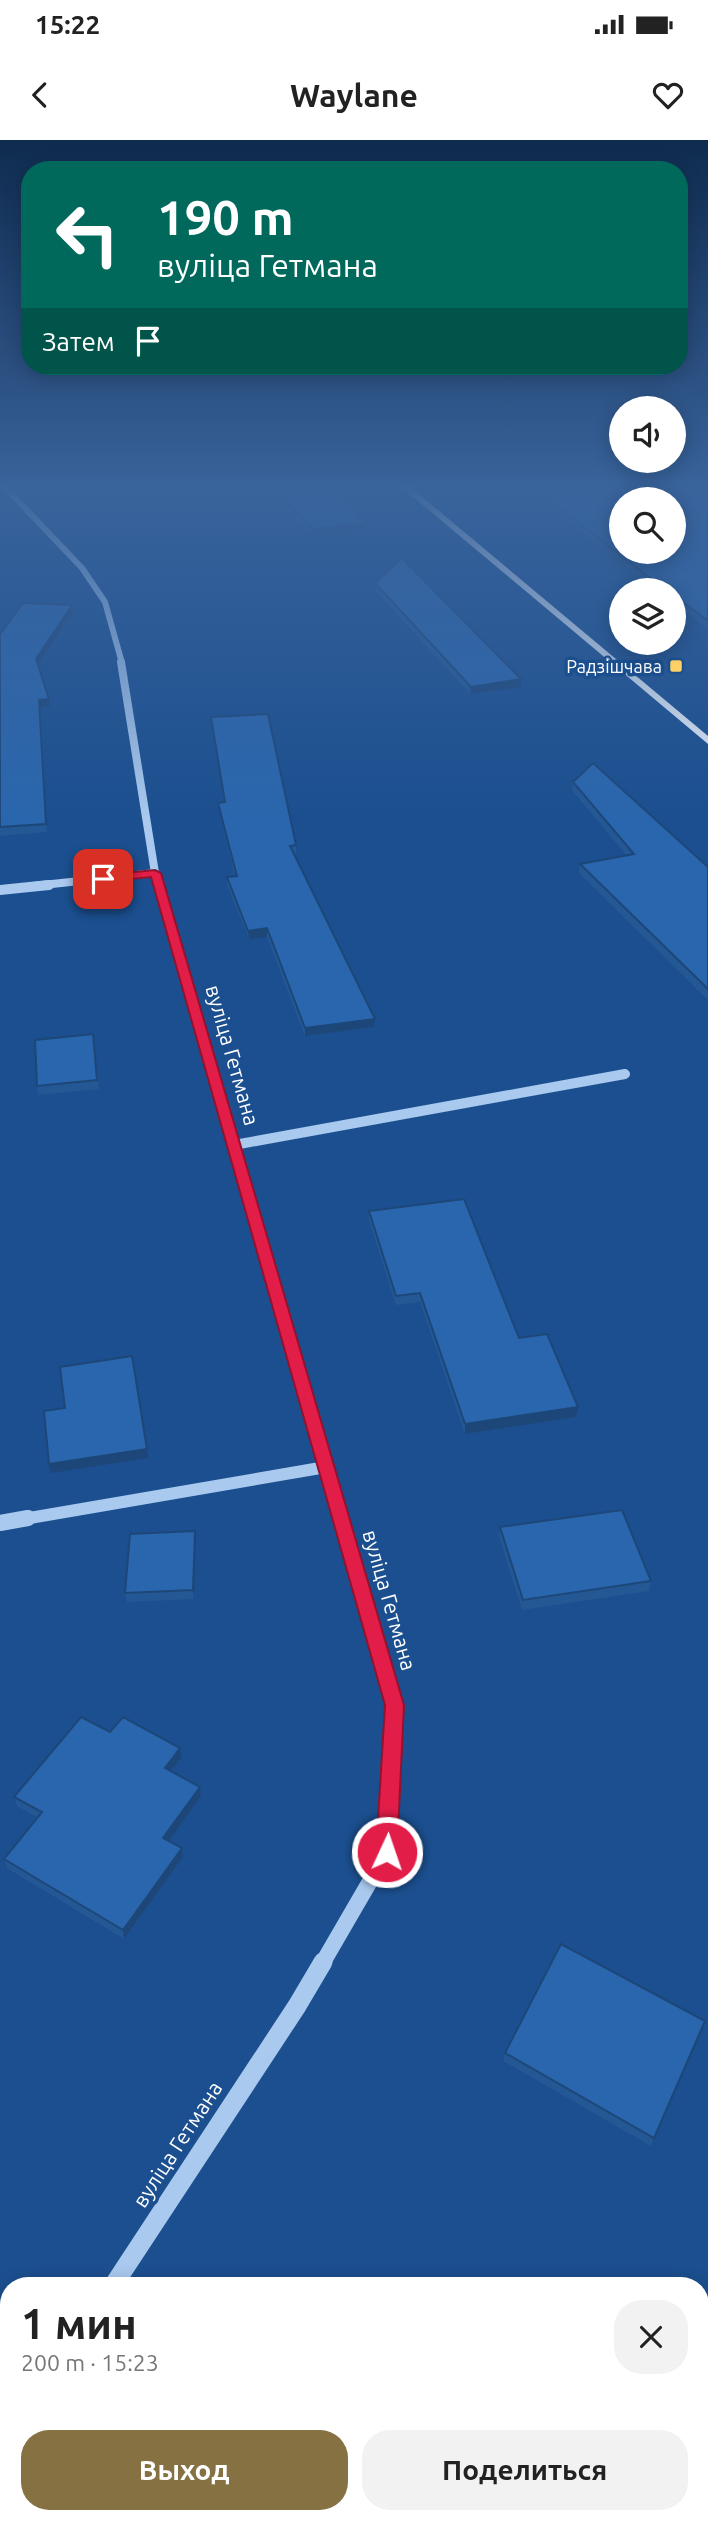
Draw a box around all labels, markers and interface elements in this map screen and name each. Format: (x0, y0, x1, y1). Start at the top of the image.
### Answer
text: 15:22 (35, 10, 100, 39)
icon: back (21, 76, 59, 114)
icon: heart (649, 76, 687, 114)
text: Waylane (290, 77, 418, 113)
icon: left (42, 189, 133, 280)
text: 190 m (157, 189, 294, 244)
text: вуліца Гетмана (157, 247, 378, 283)
icon: arrive (129, 322, 167, 360)
text: Затем (42, 327, 115, 356)
map controls (609, 396, 686, 655)
button: sound (609, 396, 686, 473)
button: search (609, 487, 686, 564)
button: layers (609, 578, 686, 655)
place label: Радзішчава (566, 656, 662, 676)
marker: Радзішчава (668, 658, 684, 674)
pin (73, 849, 133, 909)
icon: arrive (84, 860, 122, 898)
street label: вуліца Гетмана (201, 982, 265, 1128)
street label: вуліца Гетмана (358, 1527, 422, 1673)
position arrow (350, 1815, 424, 1889)
street label: вуліца Гетмана (127, 2077, 227, 2211)
text: 1 мин (21, 2300, 137, 2347)
button: close (614, 2300, 688, 2374)
text: 200 m · 15:23 (21, 2350, 159, 2375)
button: Выход (21, 2430, 348, 2510)
button: Поделиться (362, 2430, 688, 2510)

